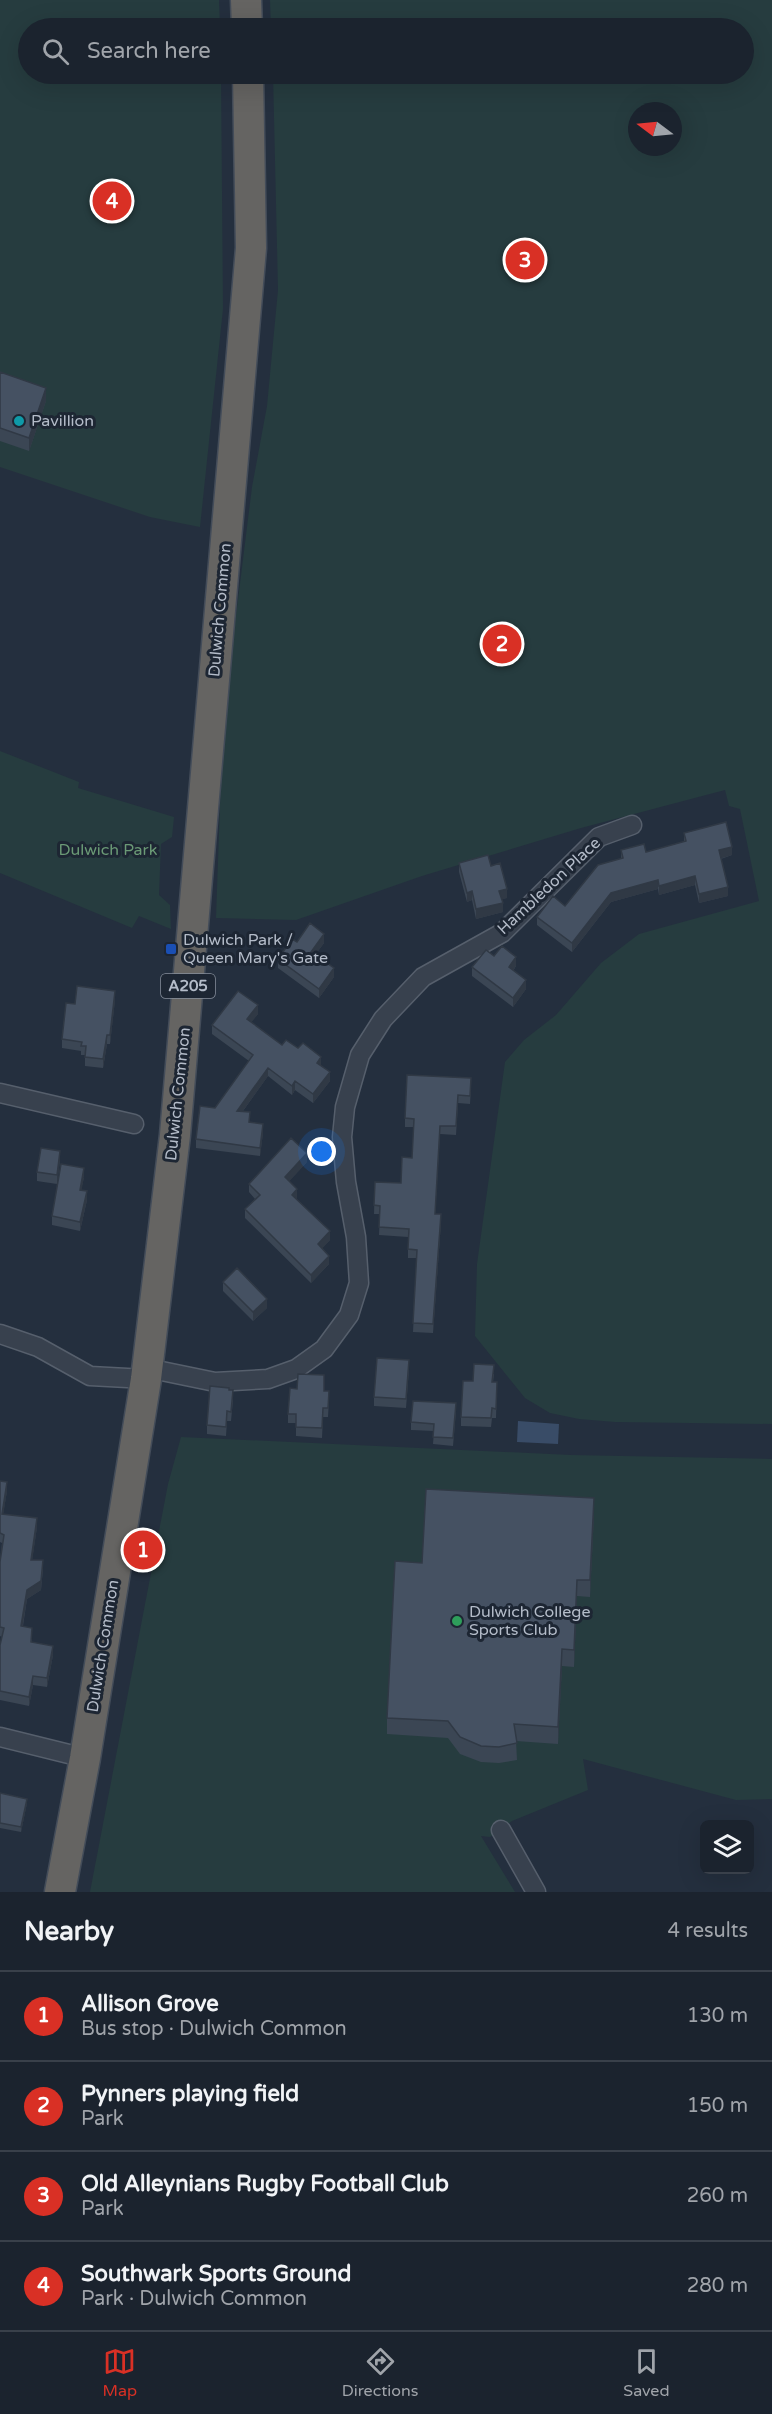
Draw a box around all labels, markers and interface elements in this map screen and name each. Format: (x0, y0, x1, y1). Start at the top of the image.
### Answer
search box (18, 18, 754, 84)
icon: search (39, 35, 72, 68)
text: Search here (87, 38, 211, 64)
north arrow (628, 102, 682, 156)
pin: 4 (92, 178, 132, 224)
pin: 3 (506, 238, 544, 282)
place label: Pavillion (31, 411, 94, 431)
marker: Pavillion (12, 414, 26, 428)
street label: Dulwich Common (204, 542, 236, 678)
pin: 2 (482, 622, 522, 666)
street label: Hambledon Place (493, 833, 605, 939)
park label: Dulwich Park (59, 840, 158, 860)
place label: Dulwich Park / Queen Mary's Gate (183, 930, 328, 968)
marker: Dulwich Park / Queen Mary's Gate (164, 942, 178, 956)
road number: A205 (161, 974, 215, 998)
street label: Dulwich Common (161, 1026, 195, 1162)
your location (307, 1137, 336, 1166)
pin: 1 (124, 1528, 162, 1572)
street label: Dulwich Common (83, 1578, 123, 1714)
place label: Dulwich College Sports Club (469, 1602, 590, 1640)
marker: Dulwich College Sports Club (450, 1614, 464, 1628)
map controls (700, 1820, 754, 1874)
button: layers (700, 1820, 754, 1874)
text: Nearby (24, 1916, 114, 1947)
text: 4 results (668, 1919, 748, 1943)
text: Allison Grove (81, 1991, 219, 2017)
text: 1 (37, 2004, 50, 2028)
text: 130 m (687, 2004, 748, 2028)
text: Bus stop · Dulwich Common (81, 2017, 347, 2041)
text: Pynners playing field (81, 2081, 299, 2107)
text: 2 (37, 2094, 50, 2118)
text: 150 m (687, 2094, 748, 2118)
text: Park (81, 2107, 124, 2131)
text: Old Alleynians Rugby Football Club (81, 2171, 449, 2197)
text: 3 (37, 2184, 50, 2208)
text: 260 m (687, 2184, 748, 2208)
text: Park (81, 2197, 124, 2221)
text: Southwark Sports Ground (81, 2261, 351, 2287)
text: 4 (37, 2274, 50, 2298)
text: 280 m (687, 2274, 748, 2298)
text: Park · Dulwich Common (81, 2287, 307, 2311)
tab: Map (102, 2345, 137, 2401)
tab: Directions (342, 2345, 418, 2401)
tab: Saved (623, 2345, 670, 2401)

